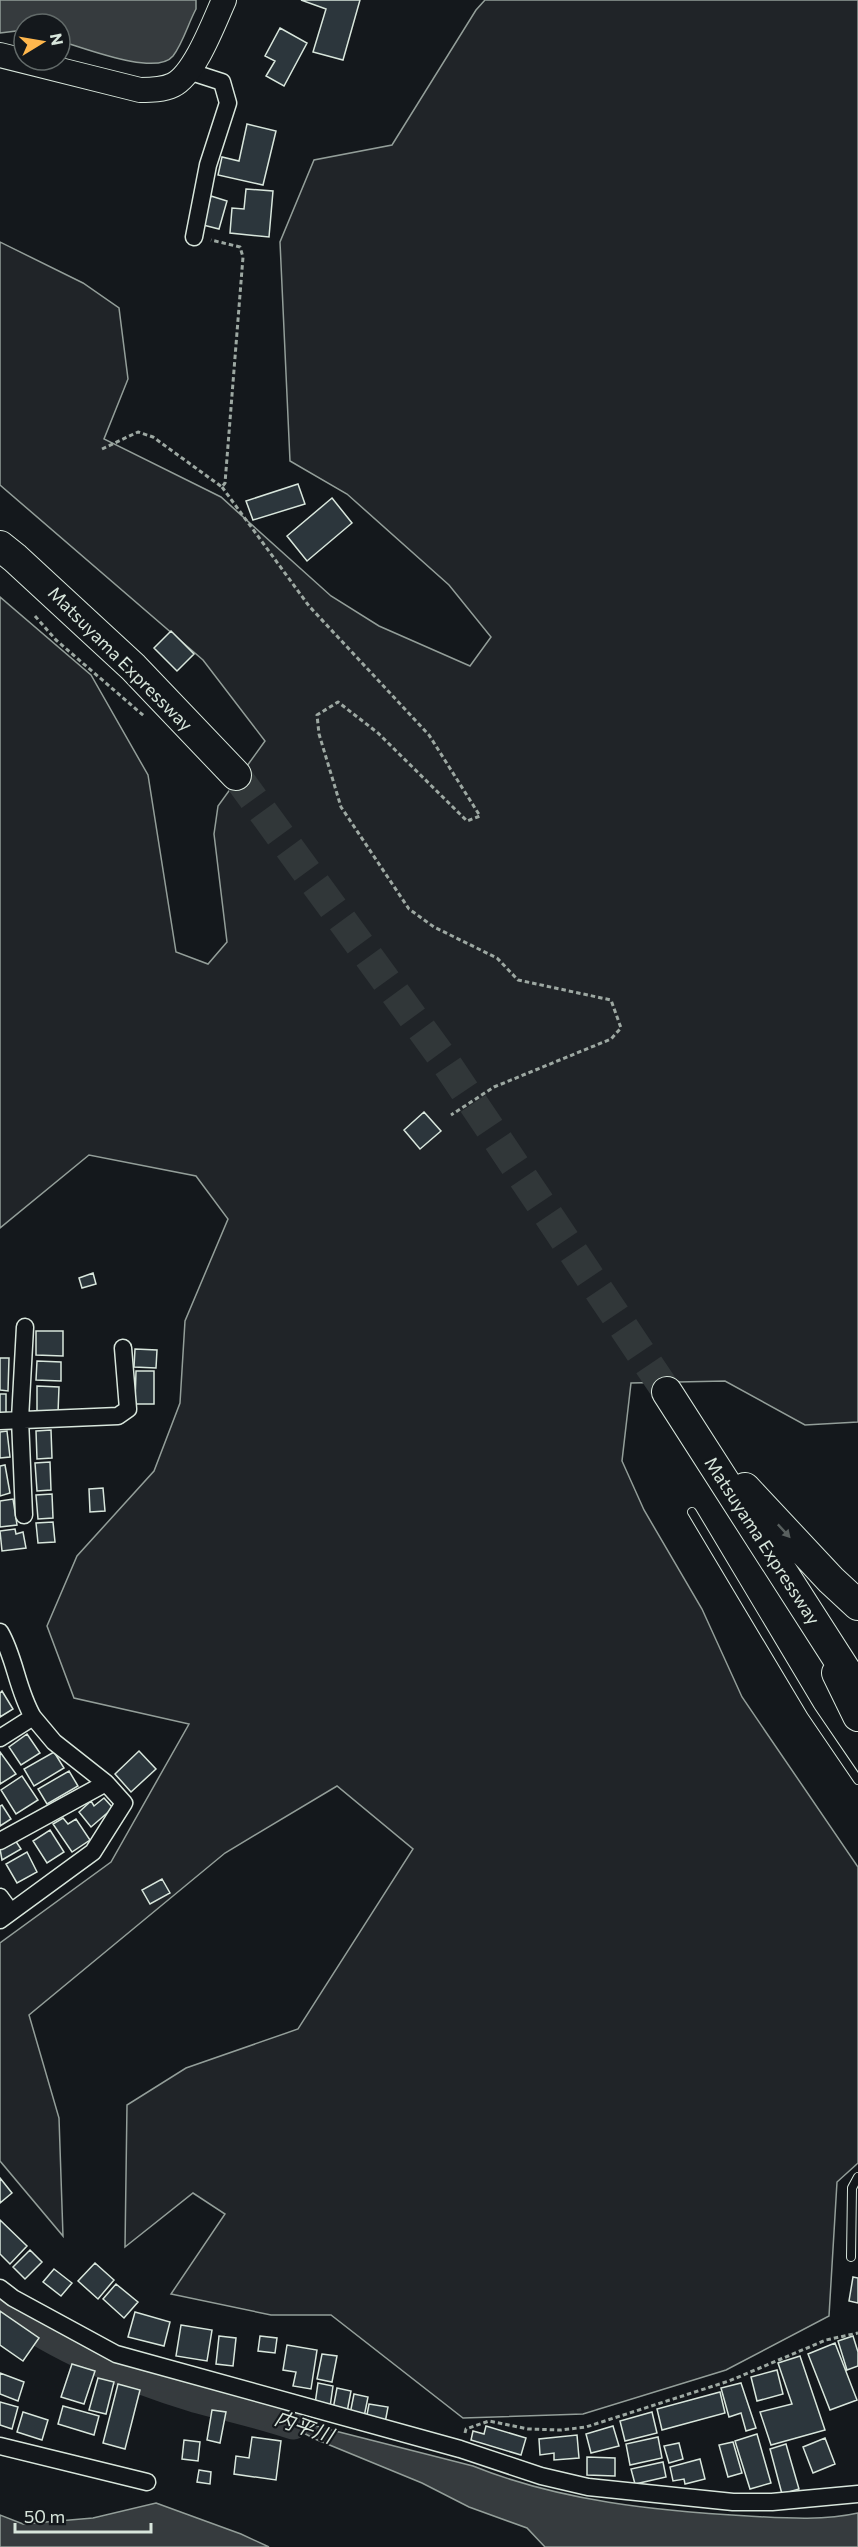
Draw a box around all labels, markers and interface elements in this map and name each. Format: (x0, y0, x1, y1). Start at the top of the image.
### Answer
north arrow (12, 12, 72, 72)
text: N (47, 31, 68, 47)
street label: Matsuyama Expressway (44, 581, 198, 735)
street label: Matsuyama Expressway (700, 1453, 825, 1628)
one-way arrow (777, 1524, 791, 1538)
water label: 内平川 (272, 2405, 338, 2448)
scale bar (15, 2496, 152, 2534)
text: 50 m (24, 2505, 65, 2527)

